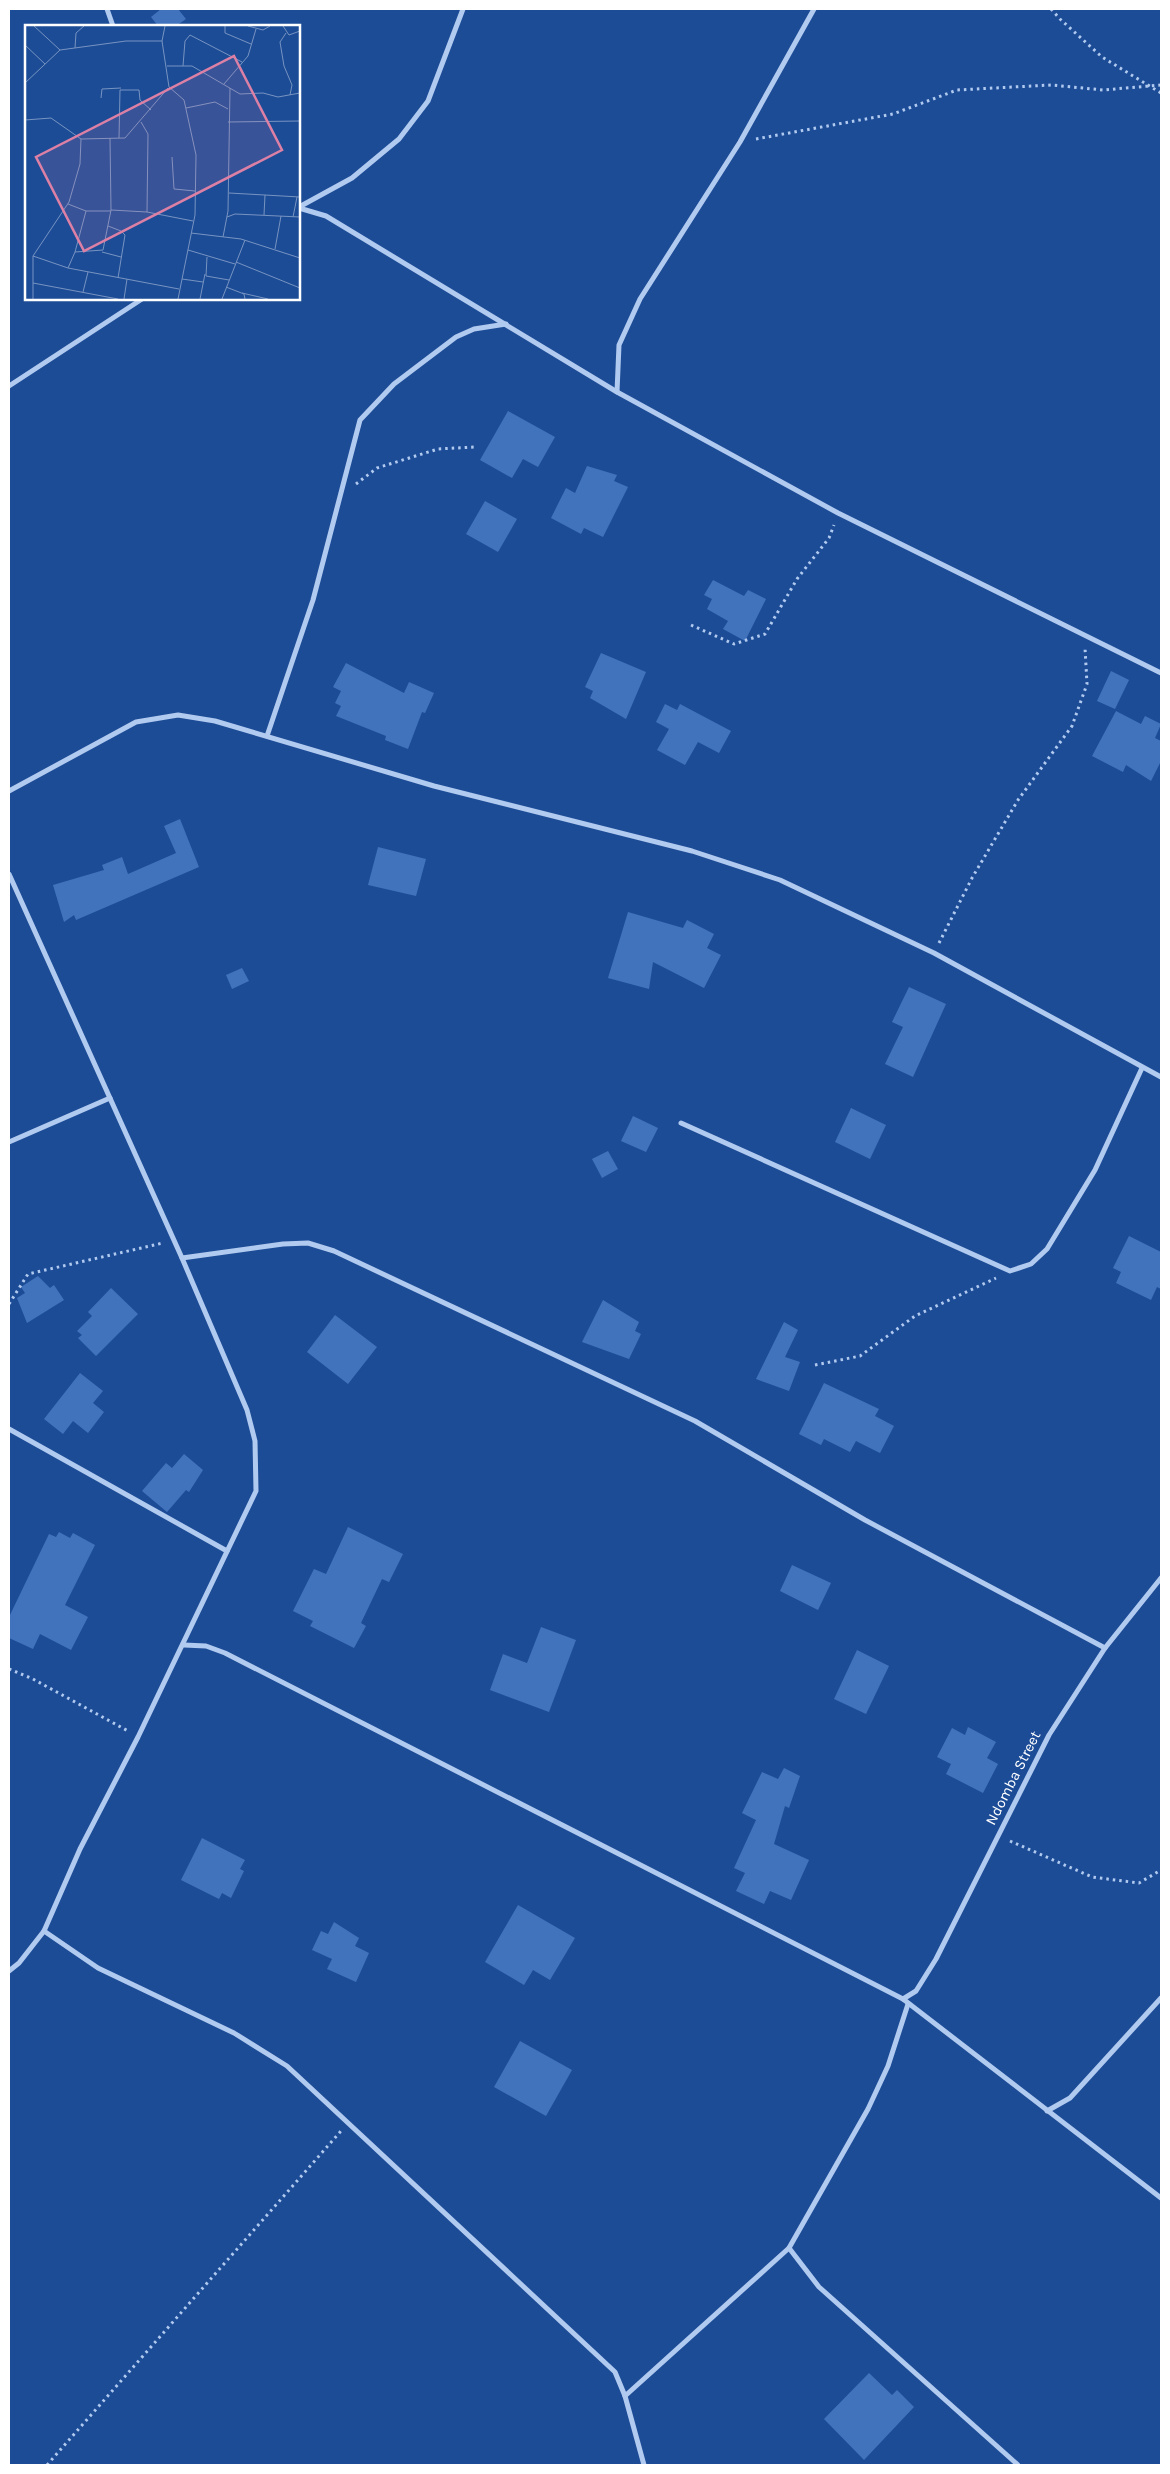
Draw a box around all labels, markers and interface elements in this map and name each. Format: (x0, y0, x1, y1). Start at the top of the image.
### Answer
inset map (25, 25, 300, 300)
street label: Ndomba Street (982, 1728, 1045, 1828)

